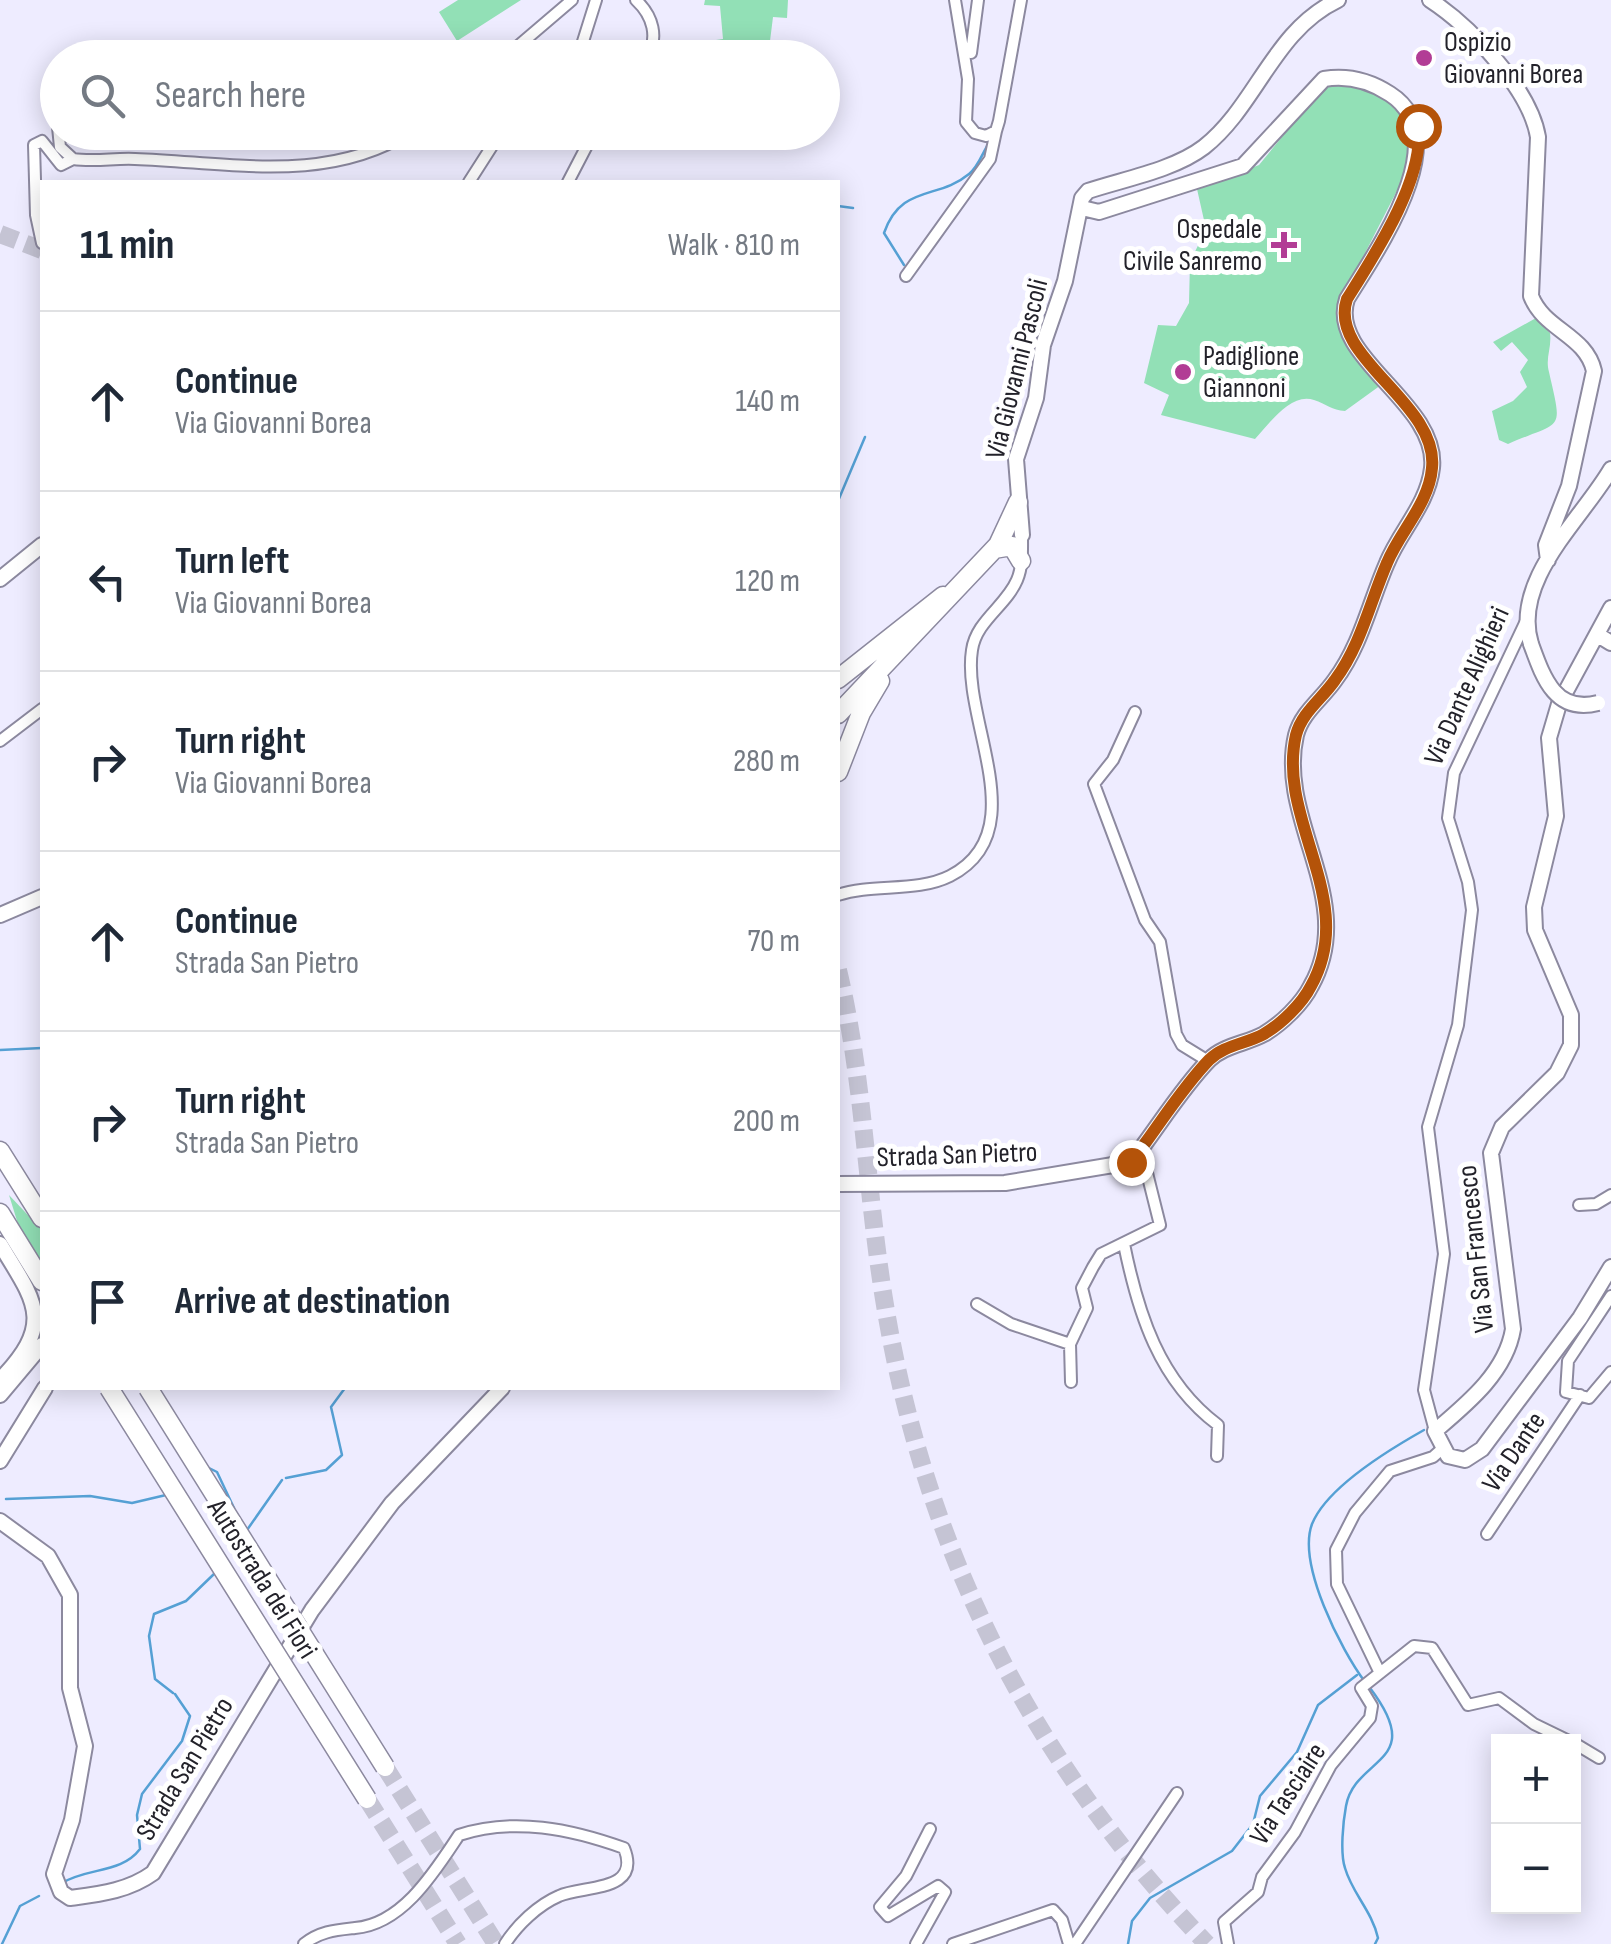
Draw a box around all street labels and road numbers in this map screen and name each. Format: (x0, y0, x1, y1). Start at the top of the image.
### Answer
street label: Via Giovanni Pascoli (979, 275, 1055, 463)
street label: Via Dante Alighieri (1417, 602, 1517, 770)
street label: Strada San Pietro (876, 1136, 1038, 1174)
street label: Via San Francesco (1451, 1164, 1501, 1334)
street label: Via Dante (1475, 1406, 1553, 1498)
street label: Autostrada dei Fiori (199, 1493, 324, 1665)
street label: Strada San Pietro (129, 1692, 241, 1846)
street label: Via Tasciaire (1243, 1737, 1333, 1851)

